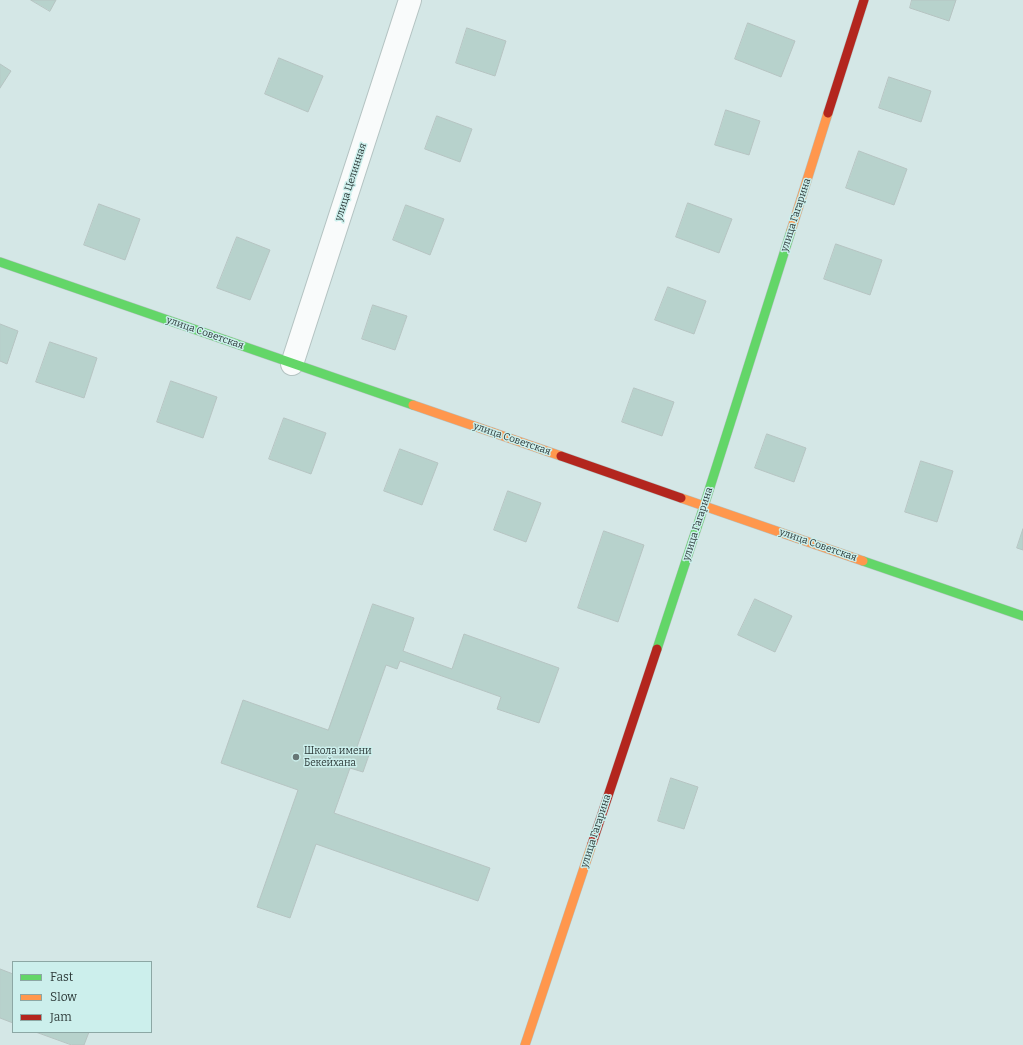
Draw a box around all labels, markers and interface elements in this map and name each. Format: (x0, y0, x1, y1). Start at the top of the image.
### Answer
street label: улица Целинная (333, 142, 369, 222)
street label: улица Гагарина (778, 177, 814, 253)
street label: улица Советская (165, 314, 245, 352)
street label: улица Советская (472, 420, 552, 458)
street label: улица Гагарина (680, 486, 716, 562)
street label: улица Советская (778, 526, 858, 564)
place label: Школа имени Бекейхана (304, 745, 372, 768)
marker: Школа имени Бекейхана (291, 752, 301, 762)
street label: улица Гагарина (578, 793, 614, 869)
legend (12, 961, 152, 1033)
text: Fast (50, 970, 73, 984)
text: Slow (50, 990, 77, 1004)
text: Jam (50, 1010, 72, 1024)

